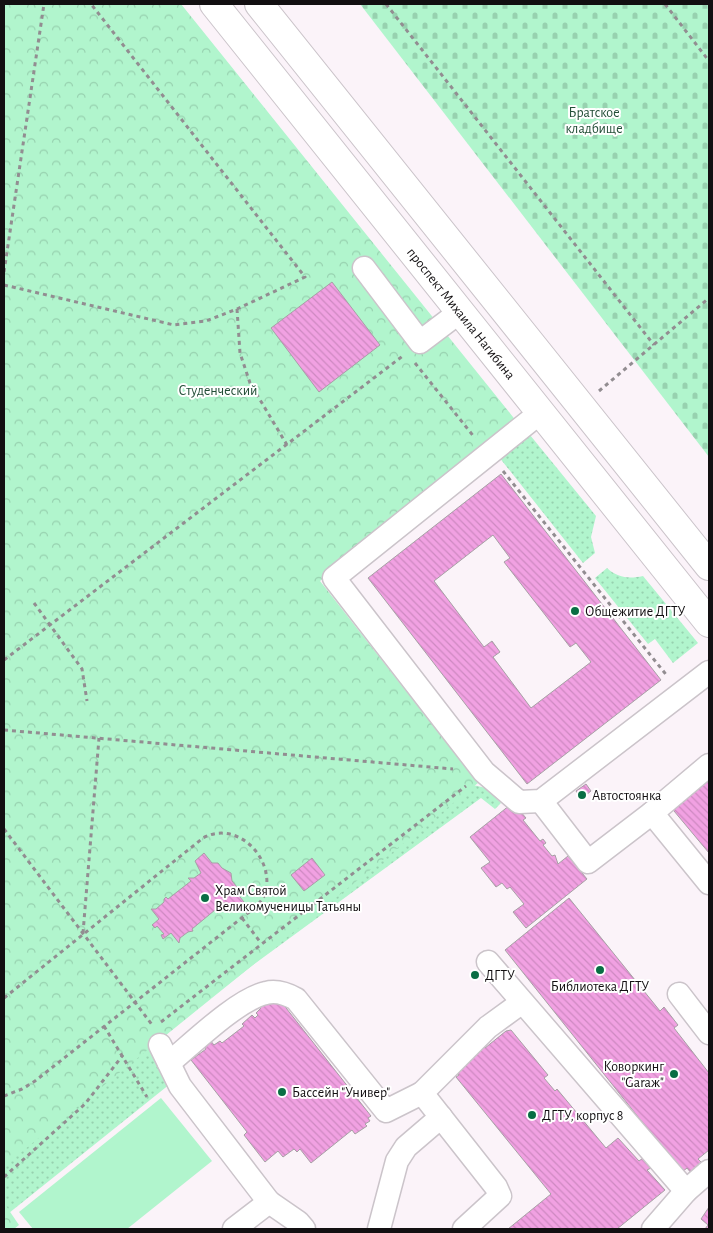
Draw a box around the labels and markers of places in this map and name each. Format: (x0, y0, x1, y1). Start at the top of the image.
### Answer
marker: Общежитие ДГТУ (569, 605, 581, 617)
place label: Общежитие ДГТУ (585, 605, 685, 619)
marker: Автостоянка (576, 789, 588, 801)
place label: Автостоянка (592, 789, 662, 803)
place label: Храм Святой Великомученицы Татьяны (215, 884, 361, 914)
marker: Храм Святой Великомученицы Татьяны (199, 892, 211, 904)
marker: Библиотека ДГТУ (594, 964, 606, 976)
marker: ДГТУ (469, 969, 481, 981)
place label: ДГТУ (485, 969, 515, 983)
place label: Библиотека ДГТУ (551, 980, 649, 994)
place label: Коворкинг "Gаraж" (603, 1060, 664, 1090)
marker: Коворкинг "Gаraж" (668, 1068, 680, 1080)
marker: Бассейн "Универ" (276, 1086, 288, 1098)
place label: Бассейн "Универ" (292, 1086, 390, 1100)
marker: ДГТУ, корпус 8 (526, 1109, 538, 1121)
place label: ДГТУ, корпус 8 (542, 1109, 624, 1123)

